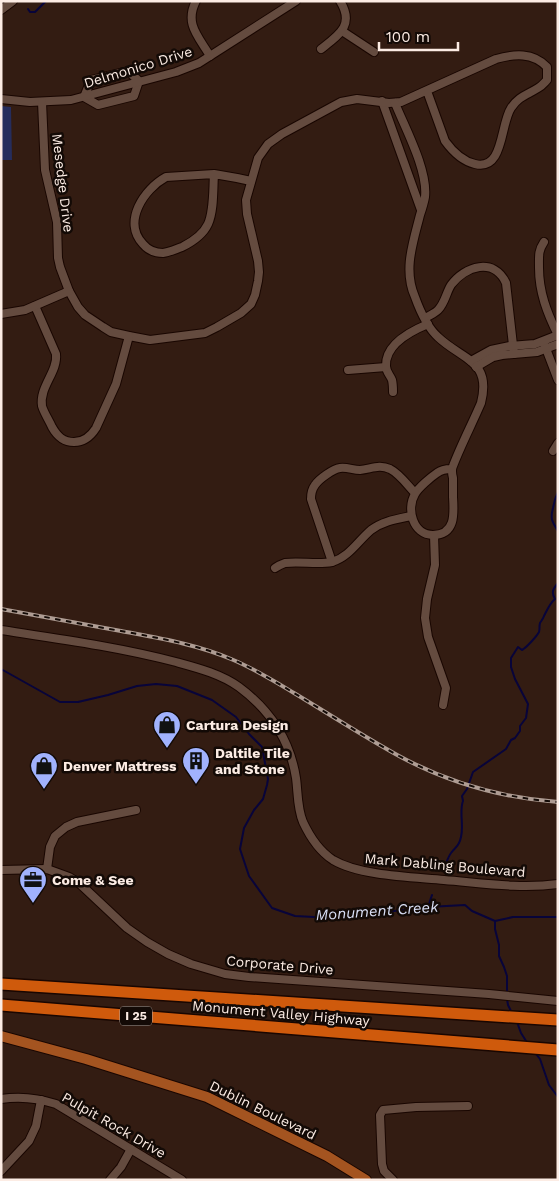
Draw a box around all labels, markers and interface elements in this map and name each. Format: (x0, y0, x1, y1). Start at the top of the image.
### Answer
scale bar (379, 20, 458, 52)
text: 100 m (386, 28, 430, 46)
street label: Delmonico Drive (82, 43, 194, 91)
street label: Mesedge Drive (49, 133, 77, 233)
shop icon: Cartura Design (152, 710, 182, 749)
place label: Cartura Design (186, 717, 288, 733)
place label: Daltile Tile and Stone (215, 745, 290, 777)
building icon: Daltile Tile and Stone (181, 746, 211, 785)
shop icon: Denver Mattress (29, 751, 59, 790)
place label: Denver Mattress (63, 758, 177, 774)
street label: Mark Dabling Boulevard (364, 850, 526, 880)
office icon: Come & See (18, 865, 48, 904)
place label: Come & See (52, 872, 134, 888)
water label: Monument Creek (315, 898, 440, 924)
street label: Corporate Drive (226, 952, 334, 978)
street label: Monument Valley Highway (192, 997, 371, 1029)
road number: I 25 (120, 1006, 152, 1026)
street label: Dublin Boulevard (207, 1077, 319, 1143)
street label: Pulpit Rock Drive (59, 1089, 169, 1161)

